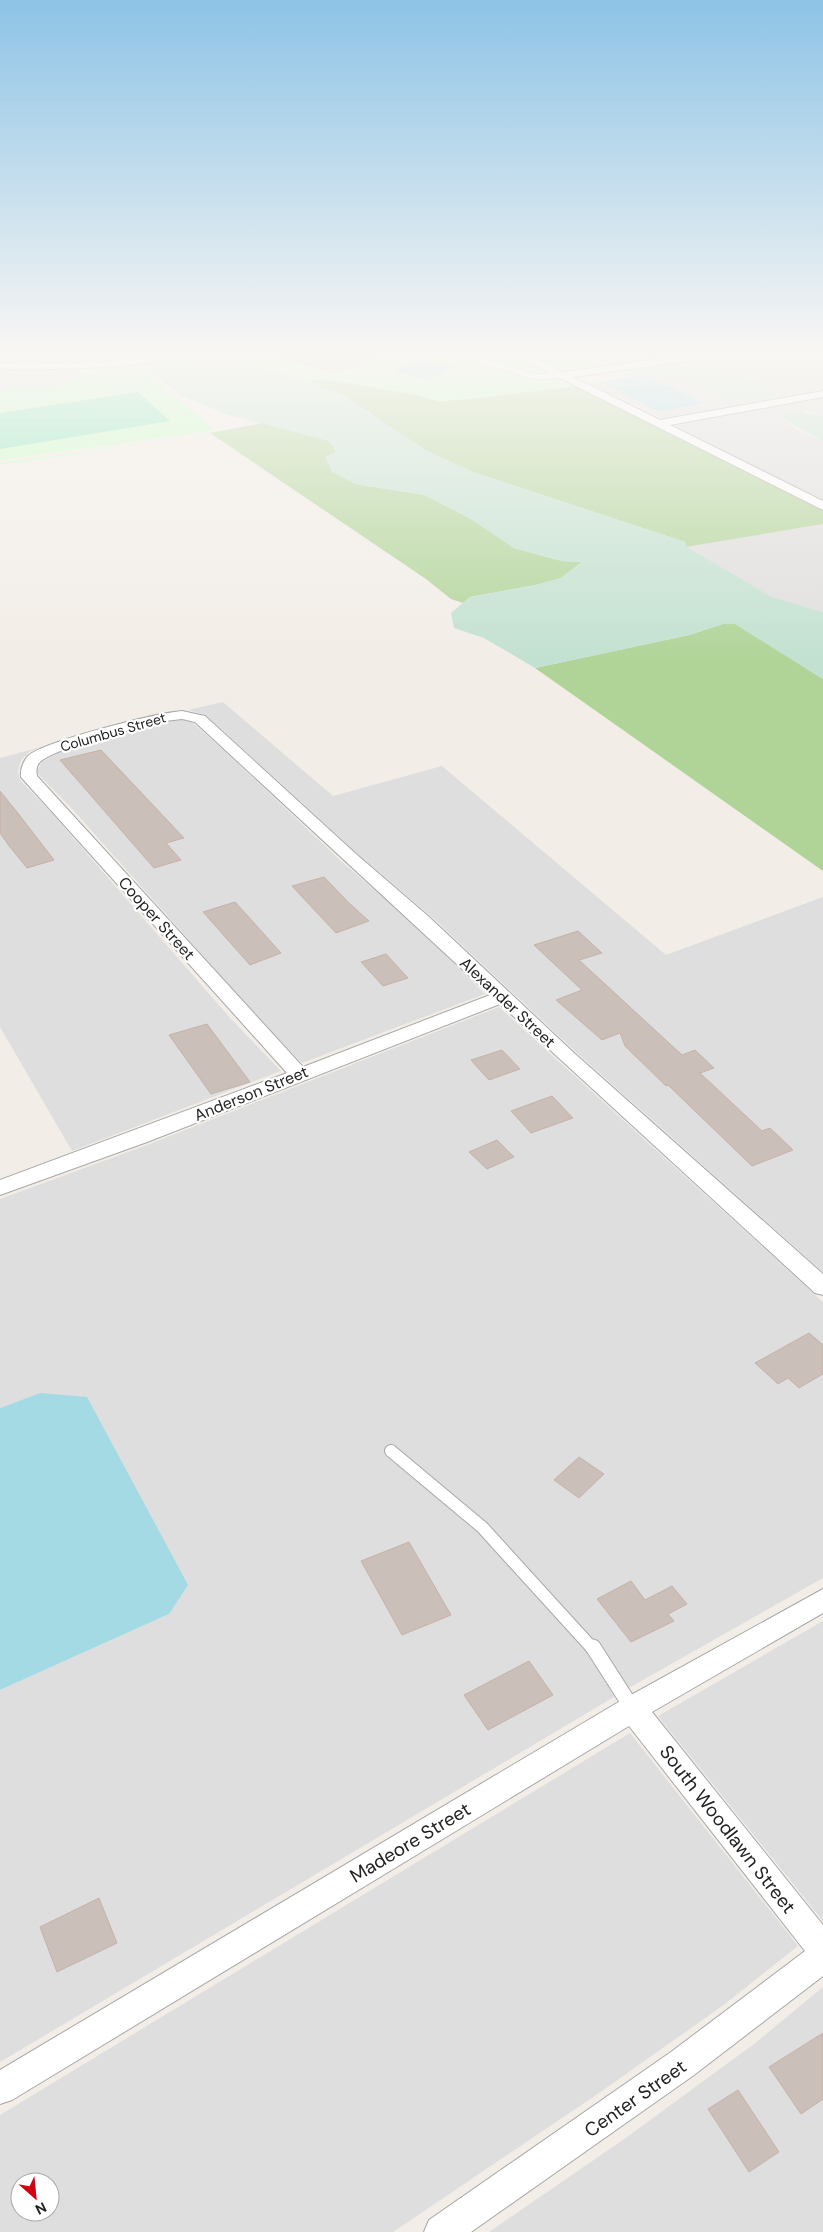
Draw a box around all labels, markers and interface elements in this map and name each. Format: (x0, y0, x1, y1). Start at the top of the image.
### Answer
street label: Columbus Street (58, 708, 168, 756)
street label: Cooper Street (114, 872, 200, 964)
street label: Alexander Street (455, 953, 560, 1052)
street label: Anderson Street (191, 1061, 311, 1126)
street label: South Woodlawn Street (654, 1740, 801, 1919)
street label: Madeore Street (345, 1797, 475, 1888)
street label: Center Street (579, 2054, 691, 2143)
north arrow (10, 2172, 60, 2222)
text: N (32, 2198, 50, 2219)

